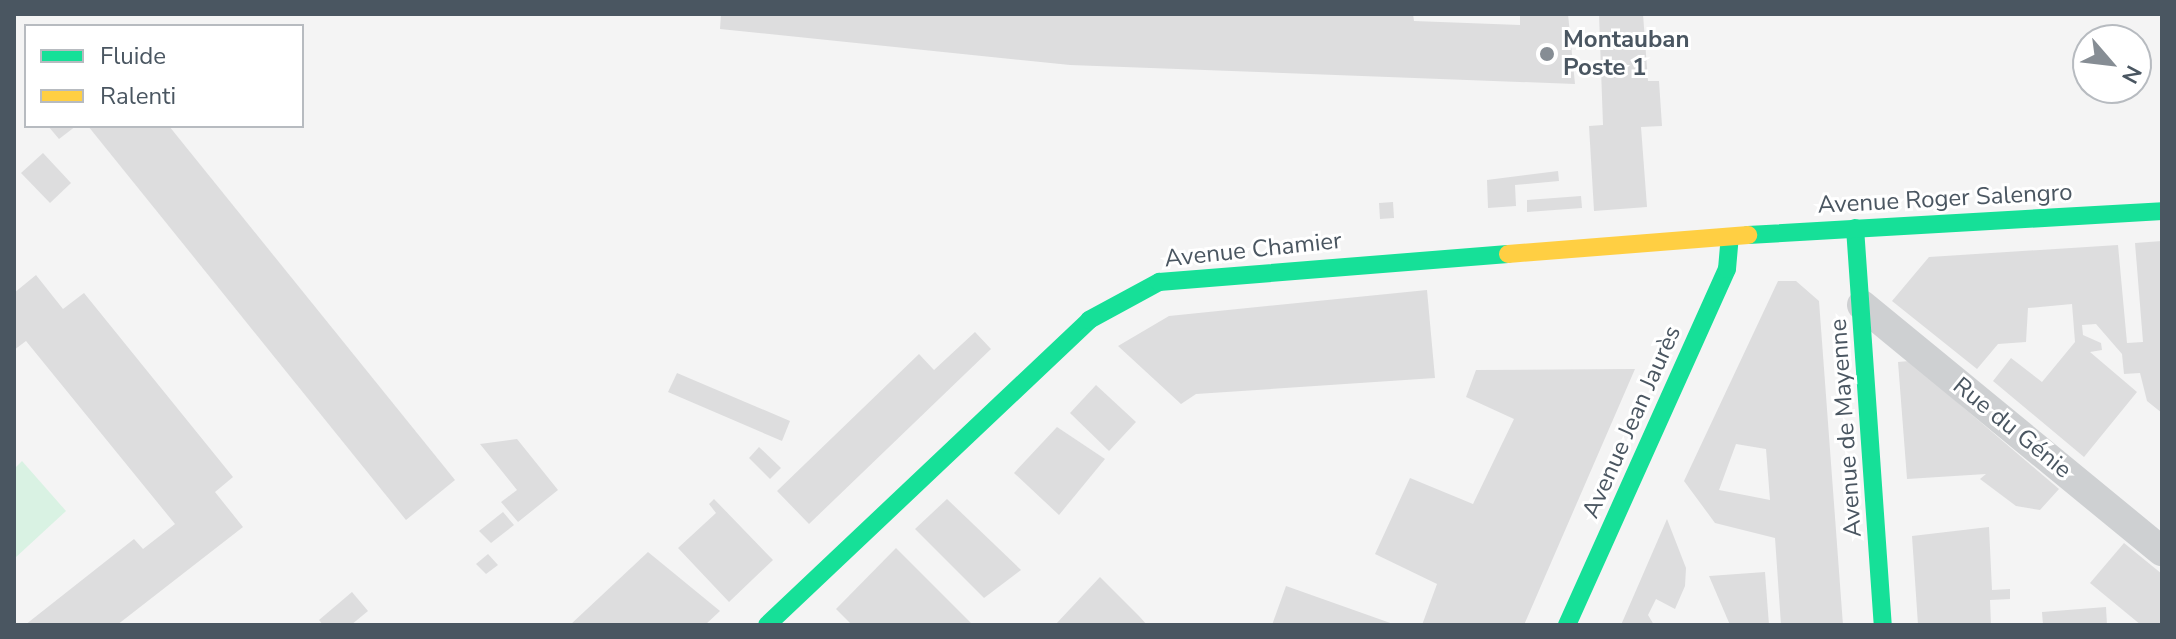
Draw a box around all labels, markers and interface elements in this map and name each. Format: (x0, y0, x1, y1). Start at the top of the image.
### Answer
legend (24, 24, 304, 128)
north arrow (2072, 24, 2152, 104)
place label: Montauban Poste 1 (1563, 26, 1690, 82)
text: Fluide (100, 40, 166, 72)
marker: Montauban Poste 1 (1538, 45, 1556, 63)
text: N (2114, 60, 2149, 89)
text: Ralenti (100, 80, 176, 112)
street label: Avenue Roger Salengro (1817, 178, 2073, 220)
street label: Avenue Chamier (1163, 226, 1343, 274)
street label: Avenue de Mayenne (1824, 318, 1868, 538)
street label: Avenue Jean Jaurès (1577, 321, 1687, 523)
street label: Rue du Génie (1947, 371, 2077, 485)

